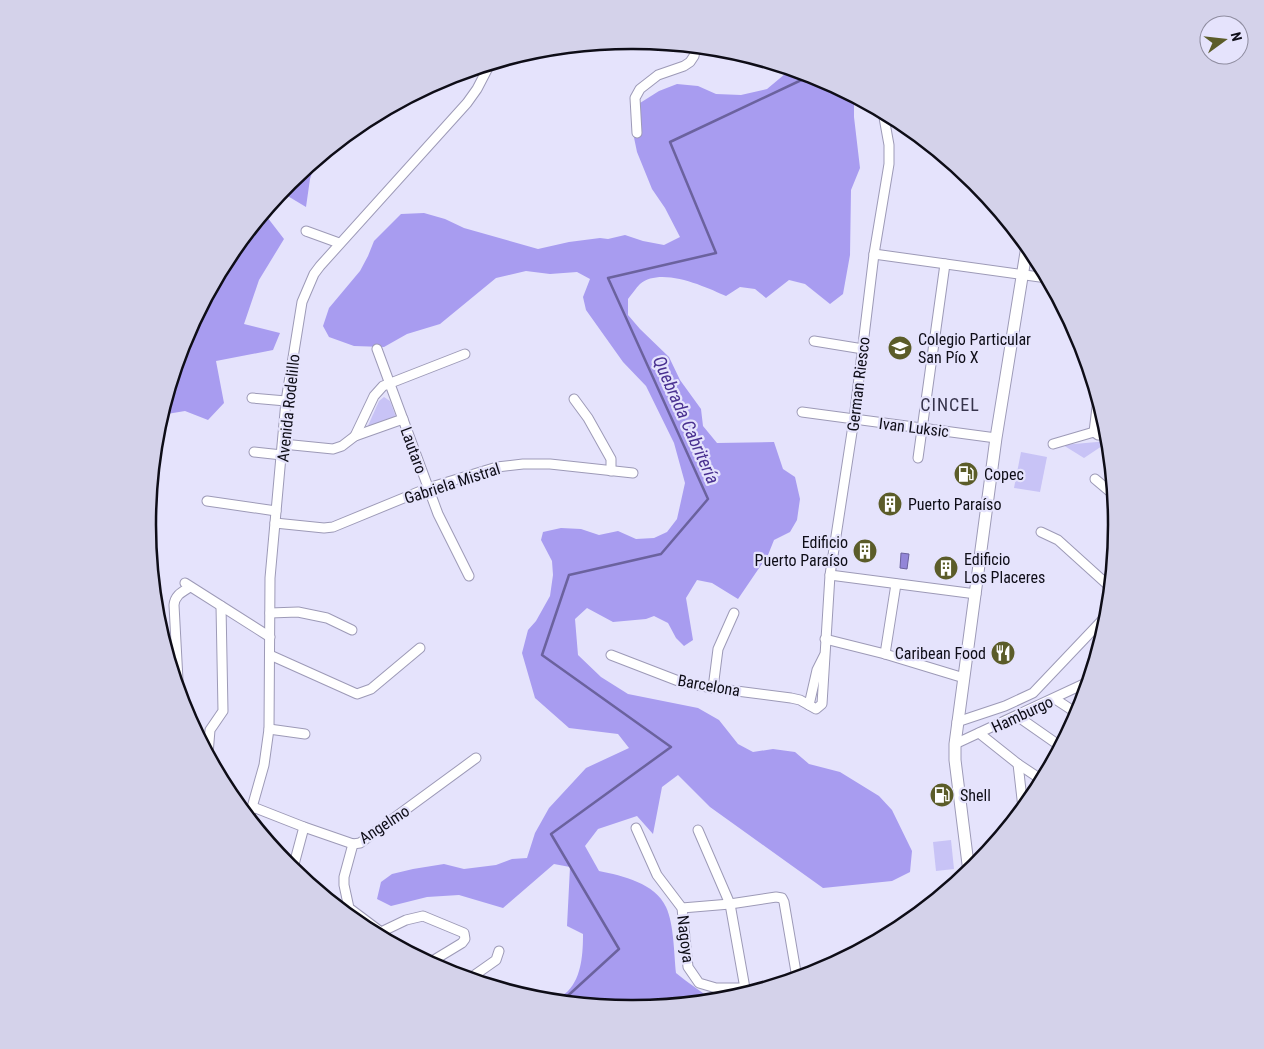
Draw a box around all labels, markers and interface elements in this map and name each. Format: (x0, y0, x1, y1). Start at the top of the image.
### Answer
north arrow (1199, 15, 1249, 65)
text: N (1228, 30, 1245, 43)
place label: Colegio Particular San Pío X (918, 330, 1031, 367)
school or university icon: Colegio Particular San Pío X (887, 335, 913, 361)
street label: German Riesco (843, 336, 874, 433)
street label: Avenida Rodelillo (273, 353, 304, 463)
water label: Quebrada Cabritería (649, 353, 724, 487)
district label: CINCEL (920, 394, 980, 415)
street label: Ivan Luksic (878, 414, 950, 441)
street label: Lautaro (396, 424, 431, 476)
street label: Gabriela Mistral (402, 459, 503, 508)
fuel station icon: Copec (953, 461, 979, 487)
place label: Copec (984, 465, 1024, 484)
building icon: Puerto Paraíso (877, 491, 903, 517)
place label: Puerto Paraíso (908, 495, 1001, 514)
place label: Edificio Puerto Paraíso (755, 533, 848, 570)
building icon: Edificio Puerto Paraíso (852, 538, 878, 564)
place label: Edificio Los Placeres (964, 550, 1045, 587)
building icon: Edificio Los Placeres (933, 555, 959, 581)
restaurant icon: Caribean Food (990, 640, 1016, 666)
place label: Caribean Food (895, 644, 986, 663)
street label: Barcelona (676, 671, 742, 700)
street label: Hamburgo (988, 692, 1056, 737)
fuel station icon: Shell (929, 782, 955, 808)
place label: Shell (960, 786, 991, 805)
street label: Angelmo (356, 801, 413, 848)
street label: Nagoya (673, 914, 698, 964)

